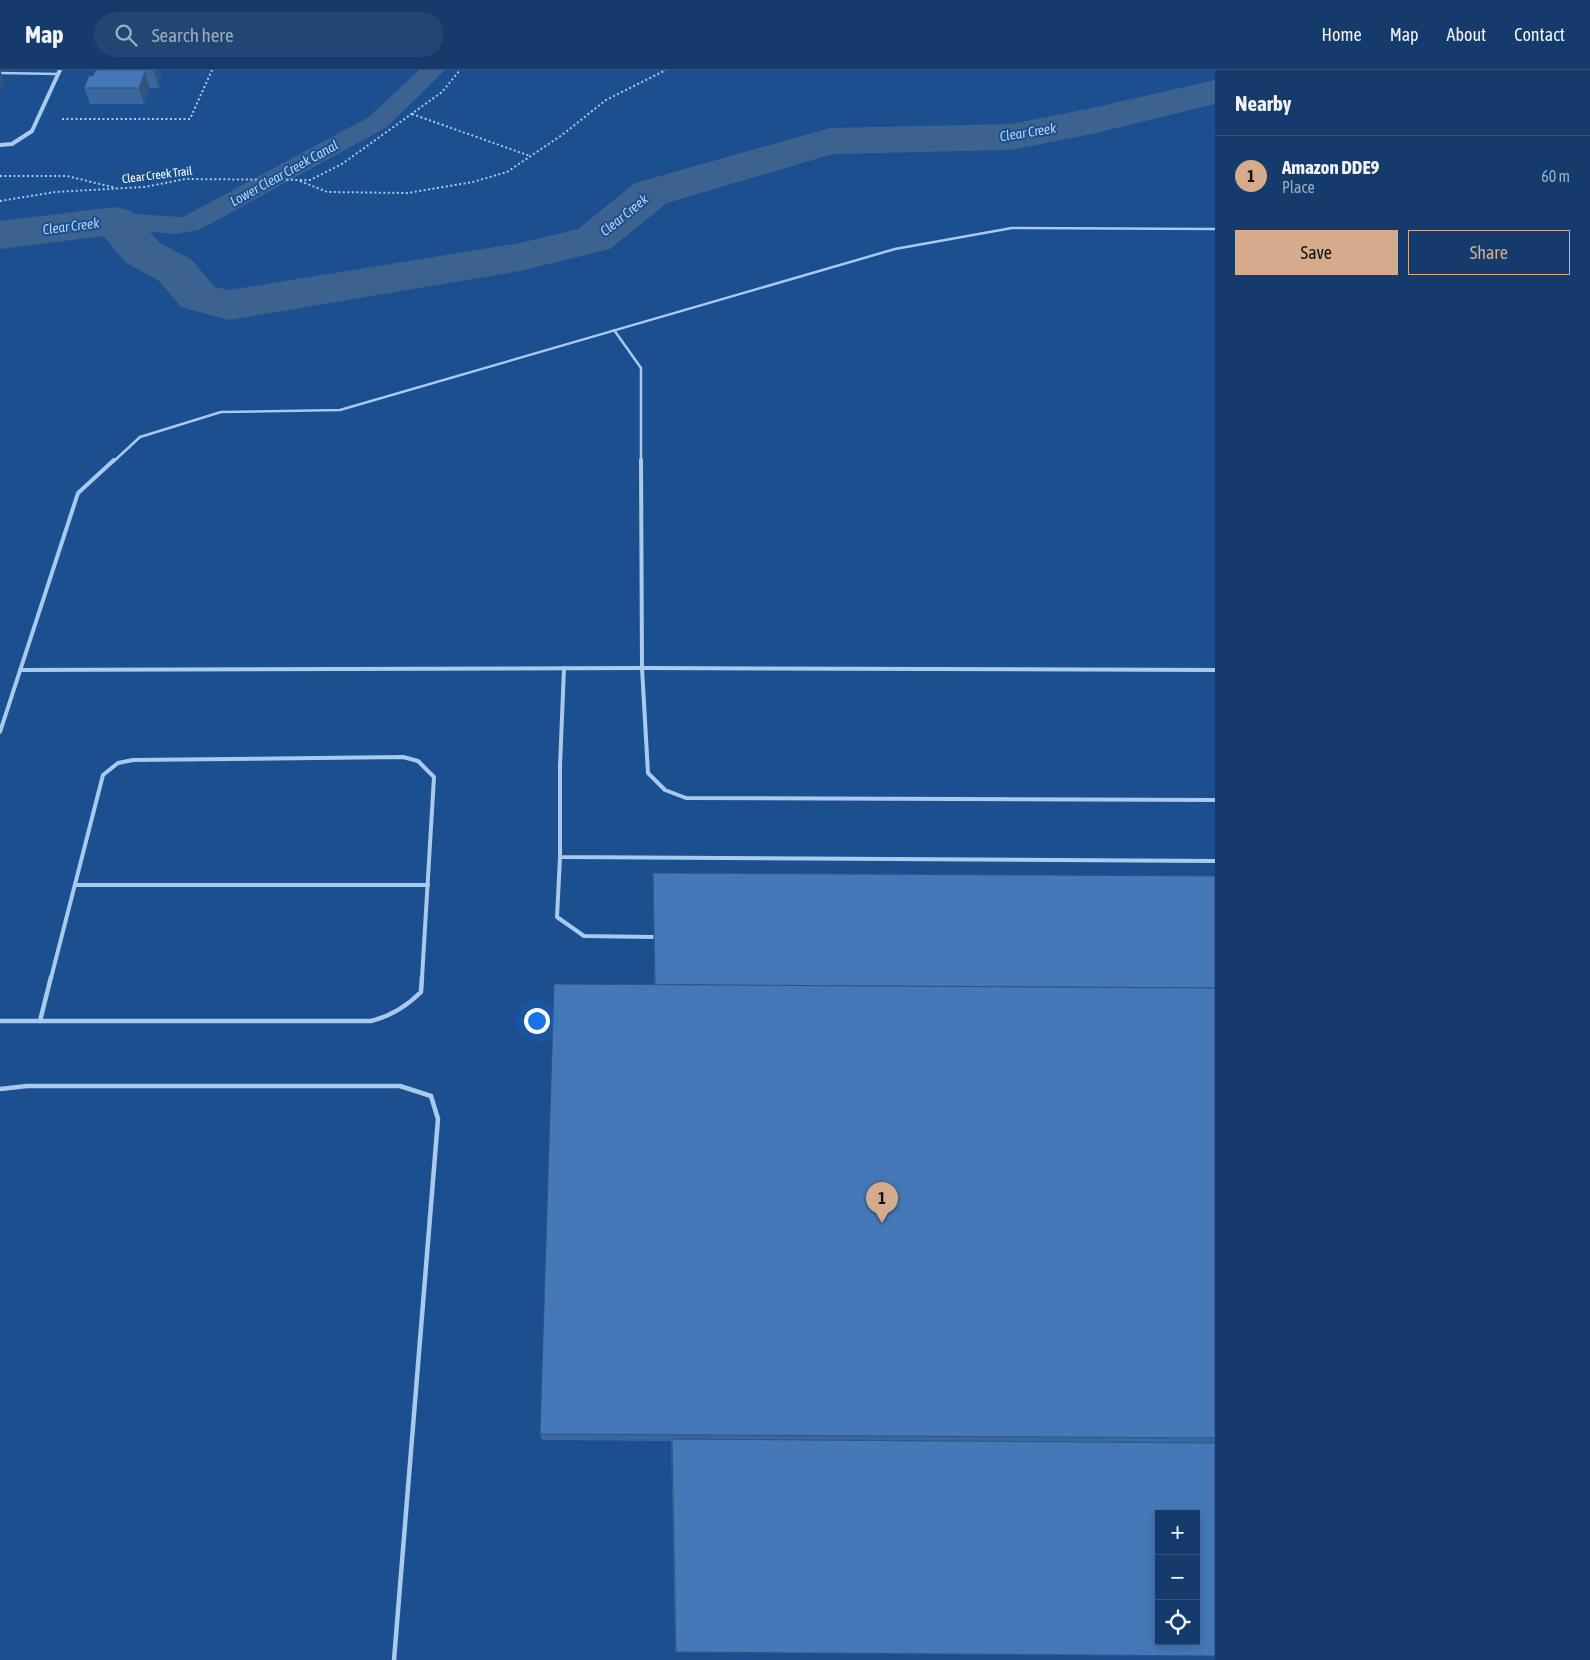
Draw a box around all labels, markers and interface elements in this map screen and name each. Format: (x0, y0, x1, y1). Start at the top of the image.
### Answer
search box (94, 12, 444, 57)
text: Map (25, 21, 64, 48)
icon: search (112, 21, 140, 49)
text: Search here (152, 24, 234, 46)
text: Home (1322, 24, 1362, 45)
text: Map (1390, 24, 1419, 45)
text: About (1447, 24, 1486, 45)
text: Contact (1514, 24, 1565, 45)
text: Nearby (1235, 91, 1291, 115)
water label: Clear Creek (999, 120, 1058, 144)
water label: Lower Clear Creek Canal (227, 136, 341, 209)
text: Amazon DDE9 (1282, 156, 1380, 178)
street label: Clear Creek Trail (121, 164, 194, 186)
text: 1 (1247, 167, 1255, 185)
text: 60 m (1541, 167, 1570, 185)
text: Place (1282, 178, 1315, 196)
water label: Clear Creek (597, 190, 652, 239)
water label: Clear Creek (42, 214, 101, 237)
button: Save (1235, 230, 1398, 275)
button: Share (1408, 230, 1570, 275)
your location (524, 1008, 550, 1034)
pin: 1 (866, 1182, 898, 1223)
map controls (1155, 1510, 1200, 1645)
button: + (1155, 1510, 1200, 1555)
button: − (1155, 1555, 1200, 1600)
button: locate (1155, 1600, 1200, 1645)

